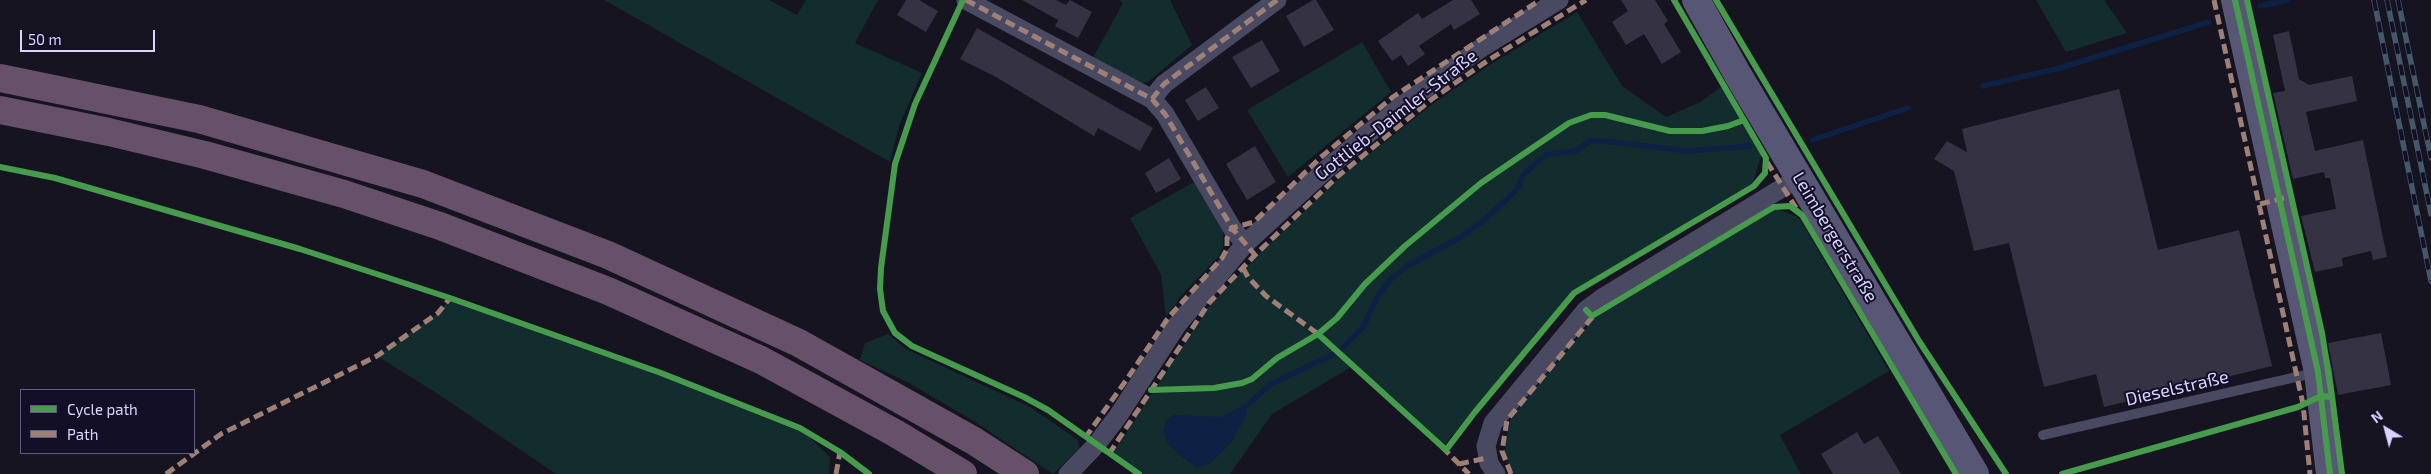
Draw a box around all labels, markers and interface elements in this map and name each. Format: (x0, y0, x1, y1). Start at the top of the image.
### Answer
scale bar (22, 20, 158, 52)
text: 50 m (28, 30, 62, 48)
street label: Gottlieb-Daimler-Straße (1310, 45, 1482, 185)
street label: Leimbergerstraße (1788, 168, 1882, 306)
street label: Dieselstraße (2123, 366, 2231, 410)
legend (20, 389, 195, 454)
text: Cycle path (67, 400, 138, 418)
north arrow (2361, 404, 2411, 454)
text: N (2368, 407, 2386, 426)
text: Path (67, 425, 98, 443)

